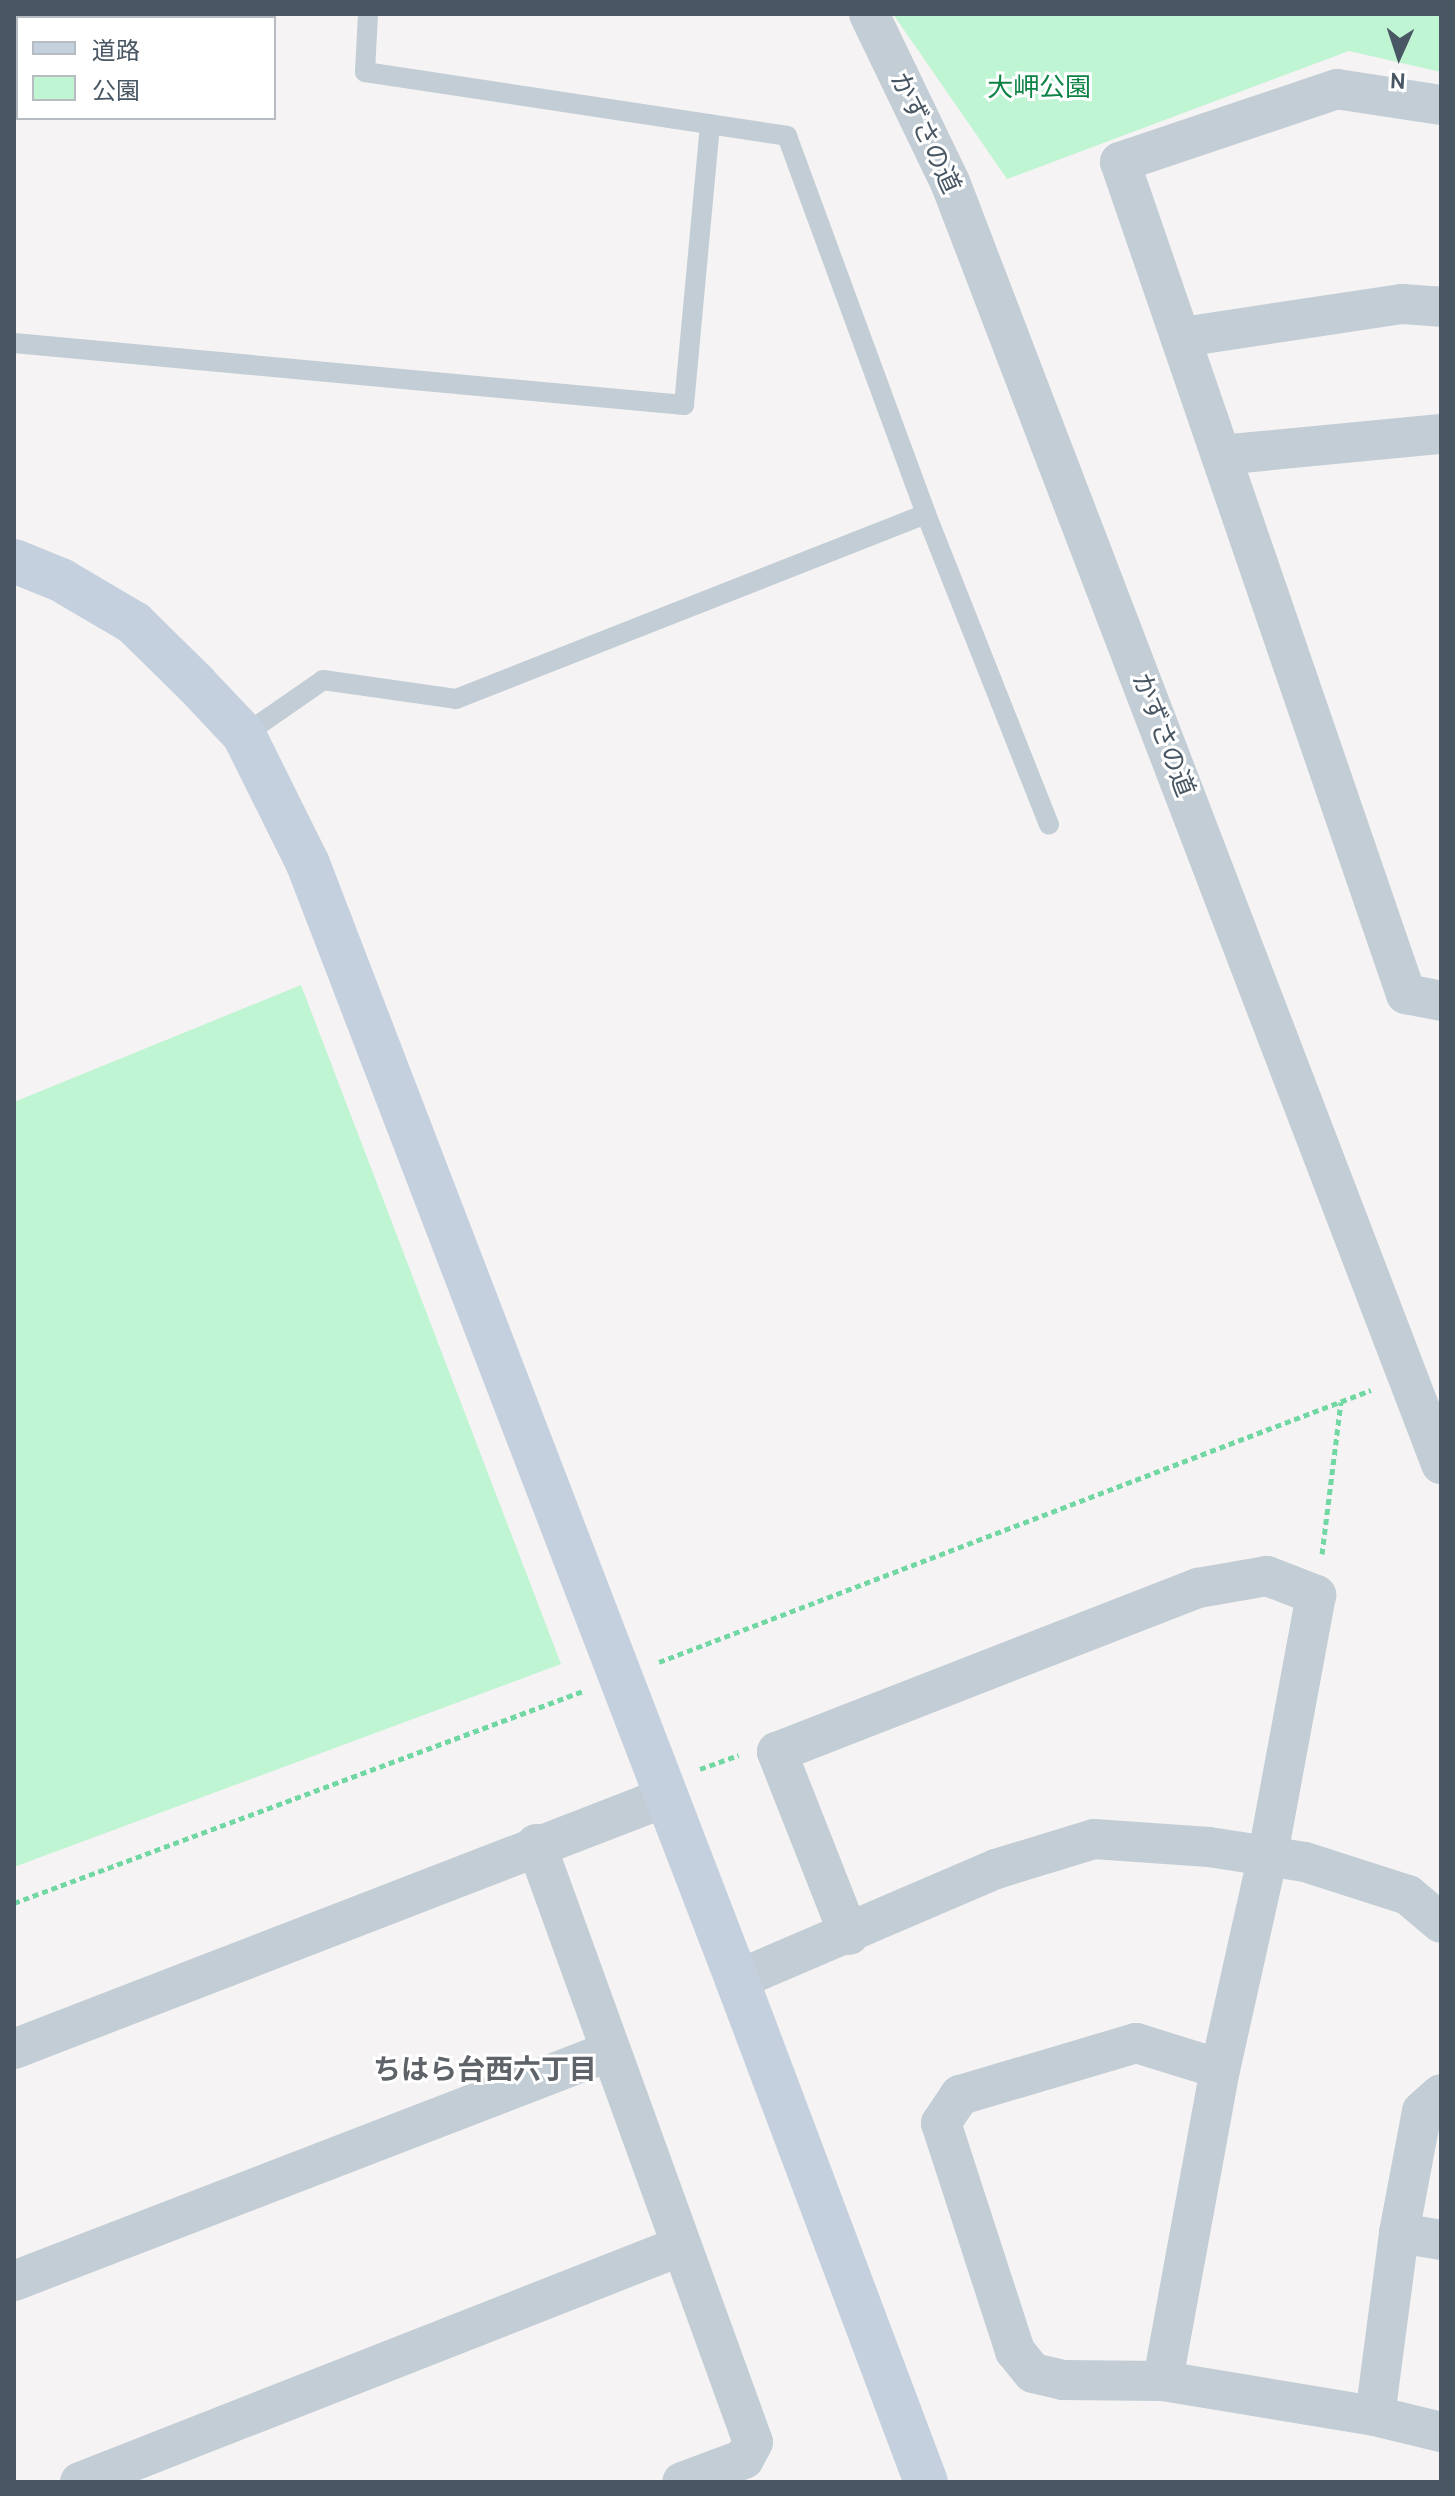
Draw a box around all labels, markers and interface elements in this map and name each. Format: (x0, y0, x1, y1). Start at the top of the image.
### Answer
legend (16, 16, 276, 120)
north arrow (1359, 16, 1439, 96)
text: 道路 (92, 36, 140, 65)
street label: かずさの道 (883, 67, 967, 199)
text: N (1389, 67, 1406, 94)
park label: 大岬公園 (987, 72, 1091, 104)
text: 公園 (92, 76, 140, 105)
street label: かずさの道 (1125, 669, 1201, 801)
district label: ちはら台西六丁目 (373, 2052, 597, 2086)

